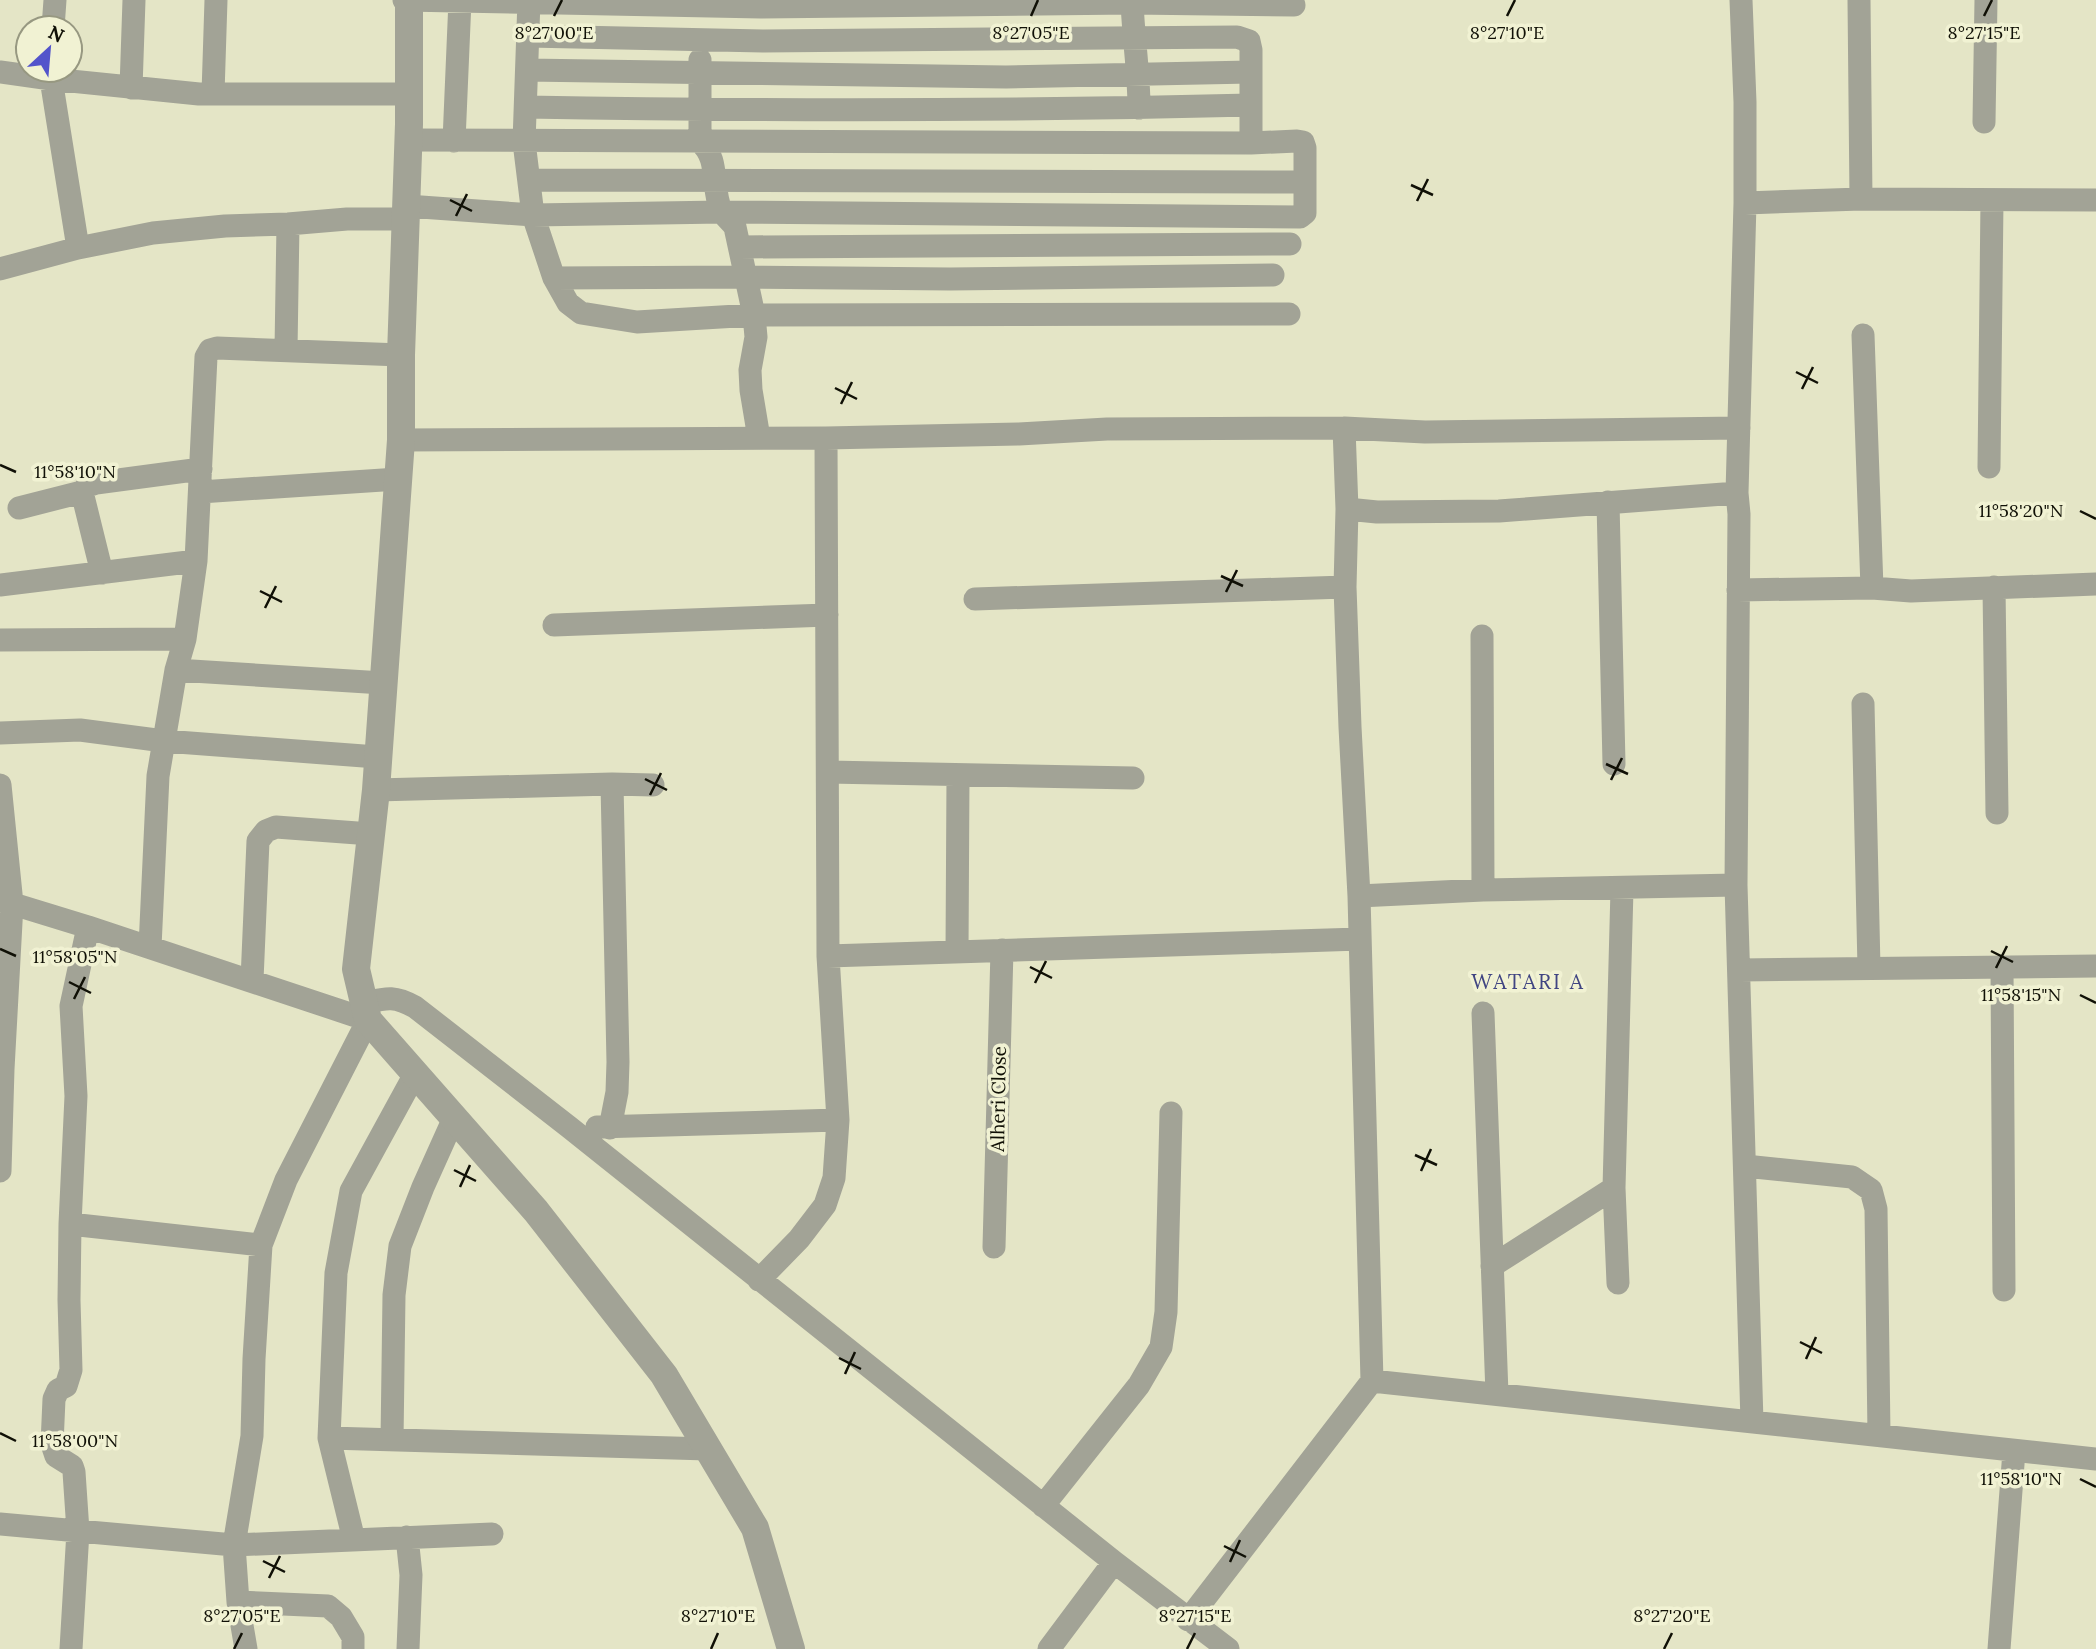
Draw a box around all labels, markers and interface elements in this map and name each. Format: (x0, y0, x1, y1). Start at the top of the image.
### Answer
north arrow (14, 14, 84, 84)
text: N (45, 20, 69, 48)
text: 8°27'00"E (515, 21, 593, 44)
text: 8°27'05"E (992, 21, 1070, 44)
text: 8°27'10"E (1470, 21, 1544, 44)
text: 8°27'15"E (1948, 21, 2020, 44)
text: 11°58'10"N (34, 460, 116, 483)
text: 11°58'20"N (1979, 499, 2063, 522)
text: 11°58'05"N (33, 945, 118, 968)
district label: WATARI A (1471, 968, 1585, 995)
text: 11°58'15"N (1981, 983, 2061, 1006)
street label: Alheri Close (985, 1046, 1011, 1153)
text: 11°58'00"N (32, 1429, 118, 1452)
text: 11°58'10"N (1980, 1467, 2062, 1490)
text: 8°27'05"E (203, 1604, 281, 1627)
text: 8°27'10"E (681, 1604, 755, 1627)
text: 8°27'15"E (1159, 1604, 1231, 1627)
text: 8°27'20"E (1633, 1604, 1711, 1627)

